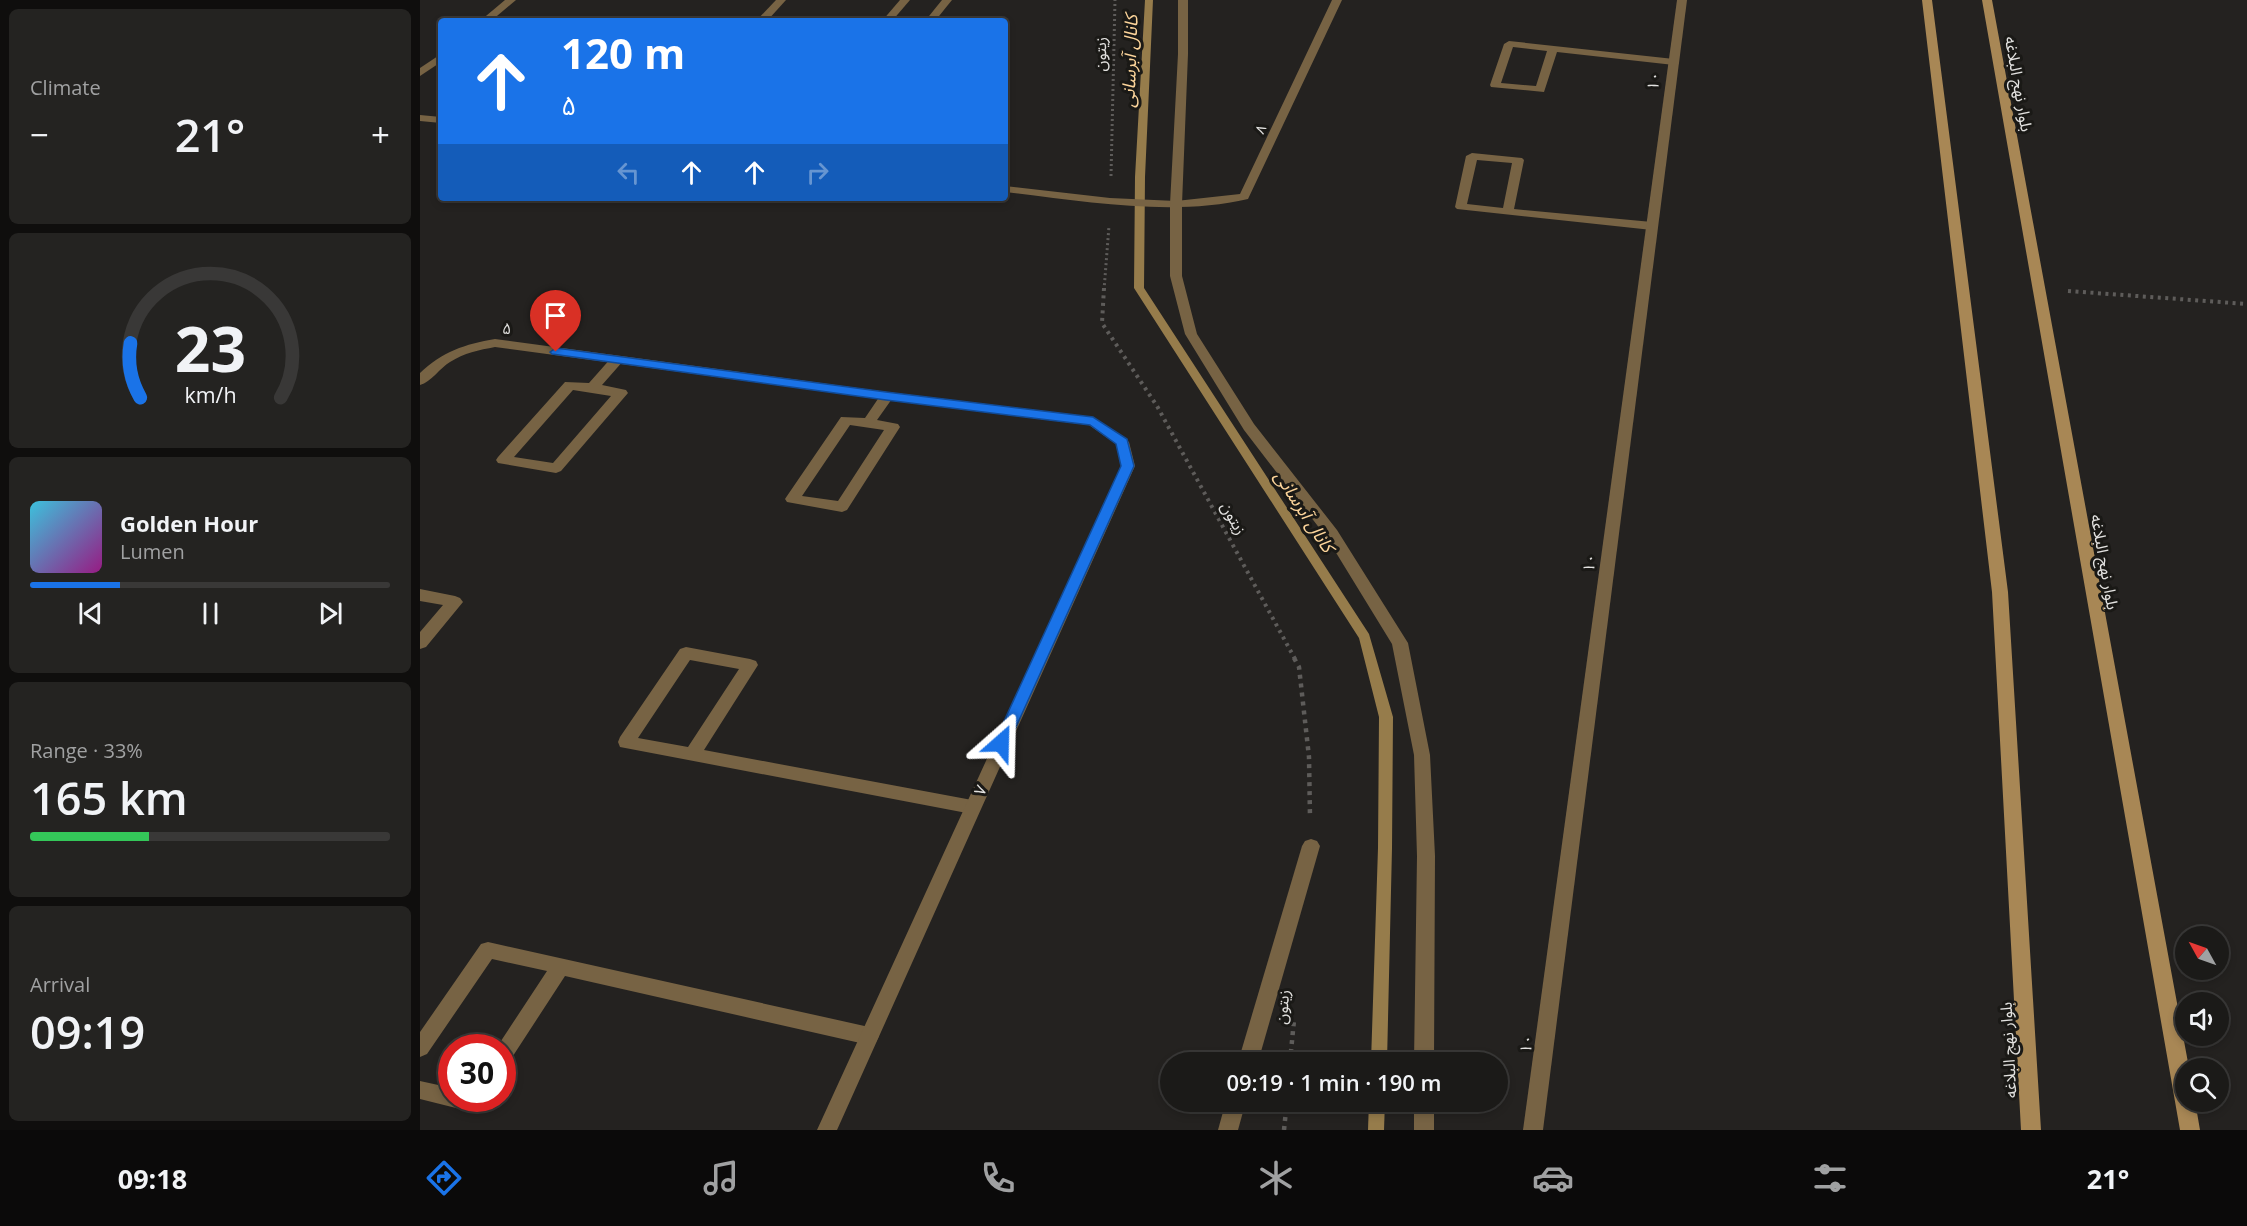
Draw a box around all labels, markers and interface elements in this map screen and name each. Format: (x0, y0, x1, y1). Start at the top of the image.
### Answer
water label: کانال آبرسانی (1115, 11, 1143, 108)
text: 120 m (561, 24, 685, 81)
street label: بلوار نهج البلاغه (1998, 35, 2038, 134)
street label: زیتون (1089, 36, 1111, 72)
icon: ahead (462, 42, 540, 120)
street label: ۱۰ (1641, 70, 1665, 92)
text: Climate (30, 74, 101, 101)
text: ۵ (561, 86, 576, 123)
text: 21° (175, 104, 245, 165)
text: − (30, 112, 49, 157)
text: + (371, 112, 390, 157)
street label: ۸ (1250, 121, 1270, 137)
icon: left (612, 156, 645, 189)
icon: ahead (675, 156, 708, 189)
icon: ahead (738, 156, 771, 189)
icon: right (801, 156, 834, 189)
pin (530, 290, 581, 352)
icon: arrive (539, 299, 572, 332)
text: 23 (174, 305, 246, 390)
street label: ۵ (501, 317, 513, 339)
text: km/h (184, 380, 236, 409)
water label: کانال آبرسانی (1270, 465, 1342, 560)
street label: زیتون (1216, 498, 1252, 538)
text: Golden Hour (120, 508, 258, 538)
street label: بلوار نهج البلاغه (2084, 513, 2124, 612)
text: Lumen (120, 538, 185, 565)
street label: ۱۰ (1577, 553, 1601, 573)
icon: previous (74, 597, 107, 630)
icon: pause (194, 597, 227, 630)
icon: next (314, 597, 347, 630)
position arrow (969, 711, 1033, 775)
text: Range · 33% (30, 737, 143, 764)
text: 165 km (30, 767, 188, 828)
street label: ۷ (968, 781, 992, 799)
north arrow (2175, 926, 2229, 980)
map controls (2175, 926, 2229, 1112)
text: Arrival (30, 971, 90, 998)
street label: زیتون (1270, 989, 1294, 1025)
button: sound (2175, 992, 2229, 1046)
text: 09:19 (30, 1001, 145, 1062)
street label: بلوار نهج البلاغه (1994, 1001, 2024, 1099)
speed limit sign: 30 (438, 1034, 516, 1112)
street label: ۱۰ (1514, 1034, 1538, 1054)
button: search (2175, 1058, 2229, 1112)
text: 09:19 · 1 min · 190 m (1226, 1067, 1442, 1097)
icon: directions (423, 1157, 465, 1199)
icon: music (700, 1157, 742, 1199)
icon: phone (977, 1157, 1019, 1199)
icon: climate (1255, 1157, 1297, 1199)
icon: car (1532, 1157, 1574, 1199)
icon: filters (1809, 1157, 1851, 1199)
text: 09:18 (118, 1160, 187, 1197)
text: 21° (2087, 1160, 2129, 1197)

